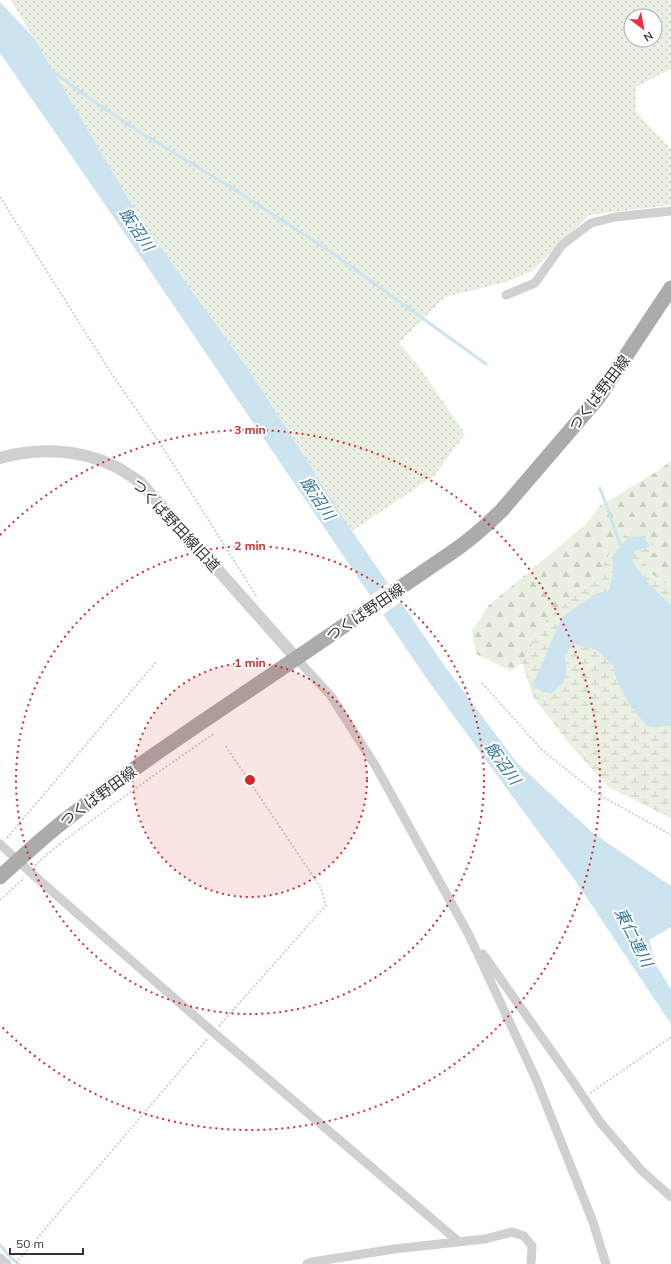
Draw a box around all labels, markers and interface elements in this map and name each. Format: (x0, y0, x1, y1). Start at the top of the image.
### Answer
north arrow (623, 8, 663, 48)
text: N (641, 28, 656, 45)
water label: 飯沼川 (115, 204, 160, 256)
street label: つくば野田線 (564, 351, 634, 435)
text: 3 min (234, 422, 266, 437)
water label: 飯沼川 (296, 473, 341, 525)
street label: つくば野田線旧道 (128, 475, 224, 575)
text: 2 min (234, 538, 266, 553)
street label: つくば野田線 (322, 579, 408, 645)
text: 1 min (234, 655, 266, 670)
water label: 飯沼川 (481, 738, 526, 790)
street label: つくば野田線 (56, 762, 140, 830)
centre of rings (243, 773, 257, 787)
water label: 東仁連川 (611, 904, 658, 972)
scale bar (10, 1230, 83, 1256)
text: 50 m (16, 1236, 44, 1251)

